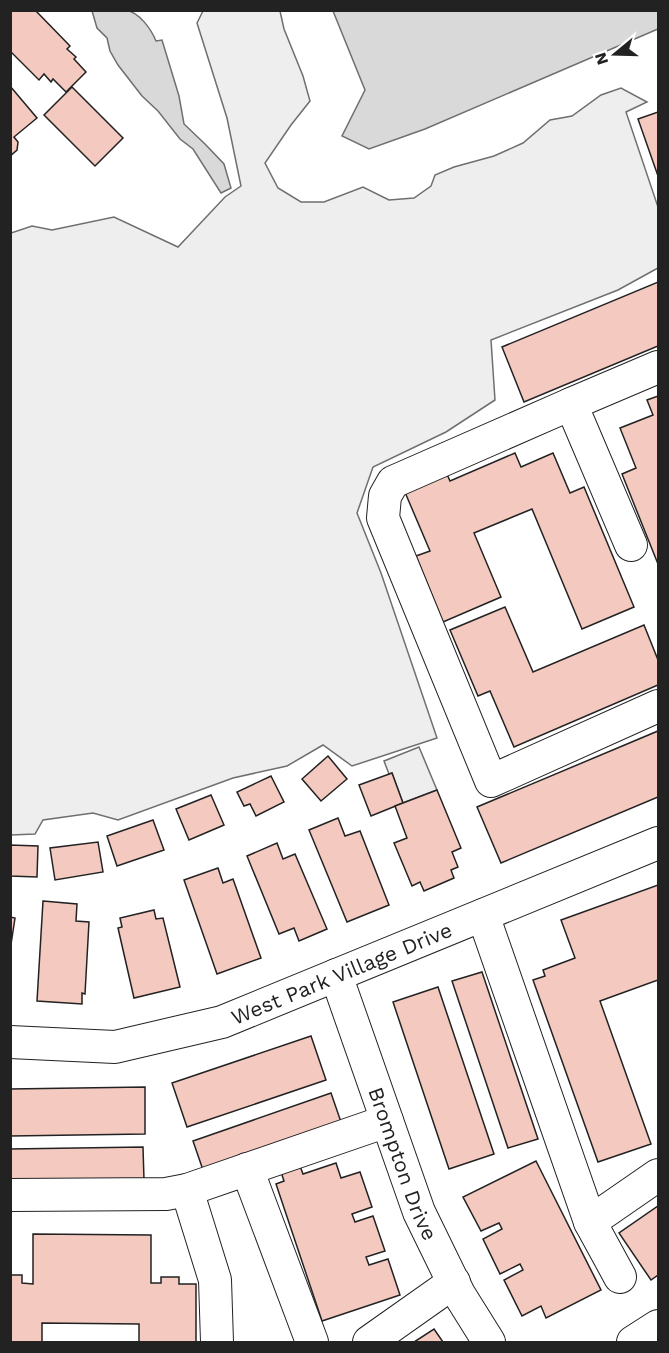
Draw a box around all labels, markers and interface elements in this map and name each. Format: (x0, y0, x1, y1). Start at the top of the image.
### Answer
north arrow (585, 24, 645, 84)
text: N (590, 50, 612, 67)
street label: West Park Village Drive (227, 917, 455, 1029)
street label: Brompton Drive (364, 1083, 443, 1244)

